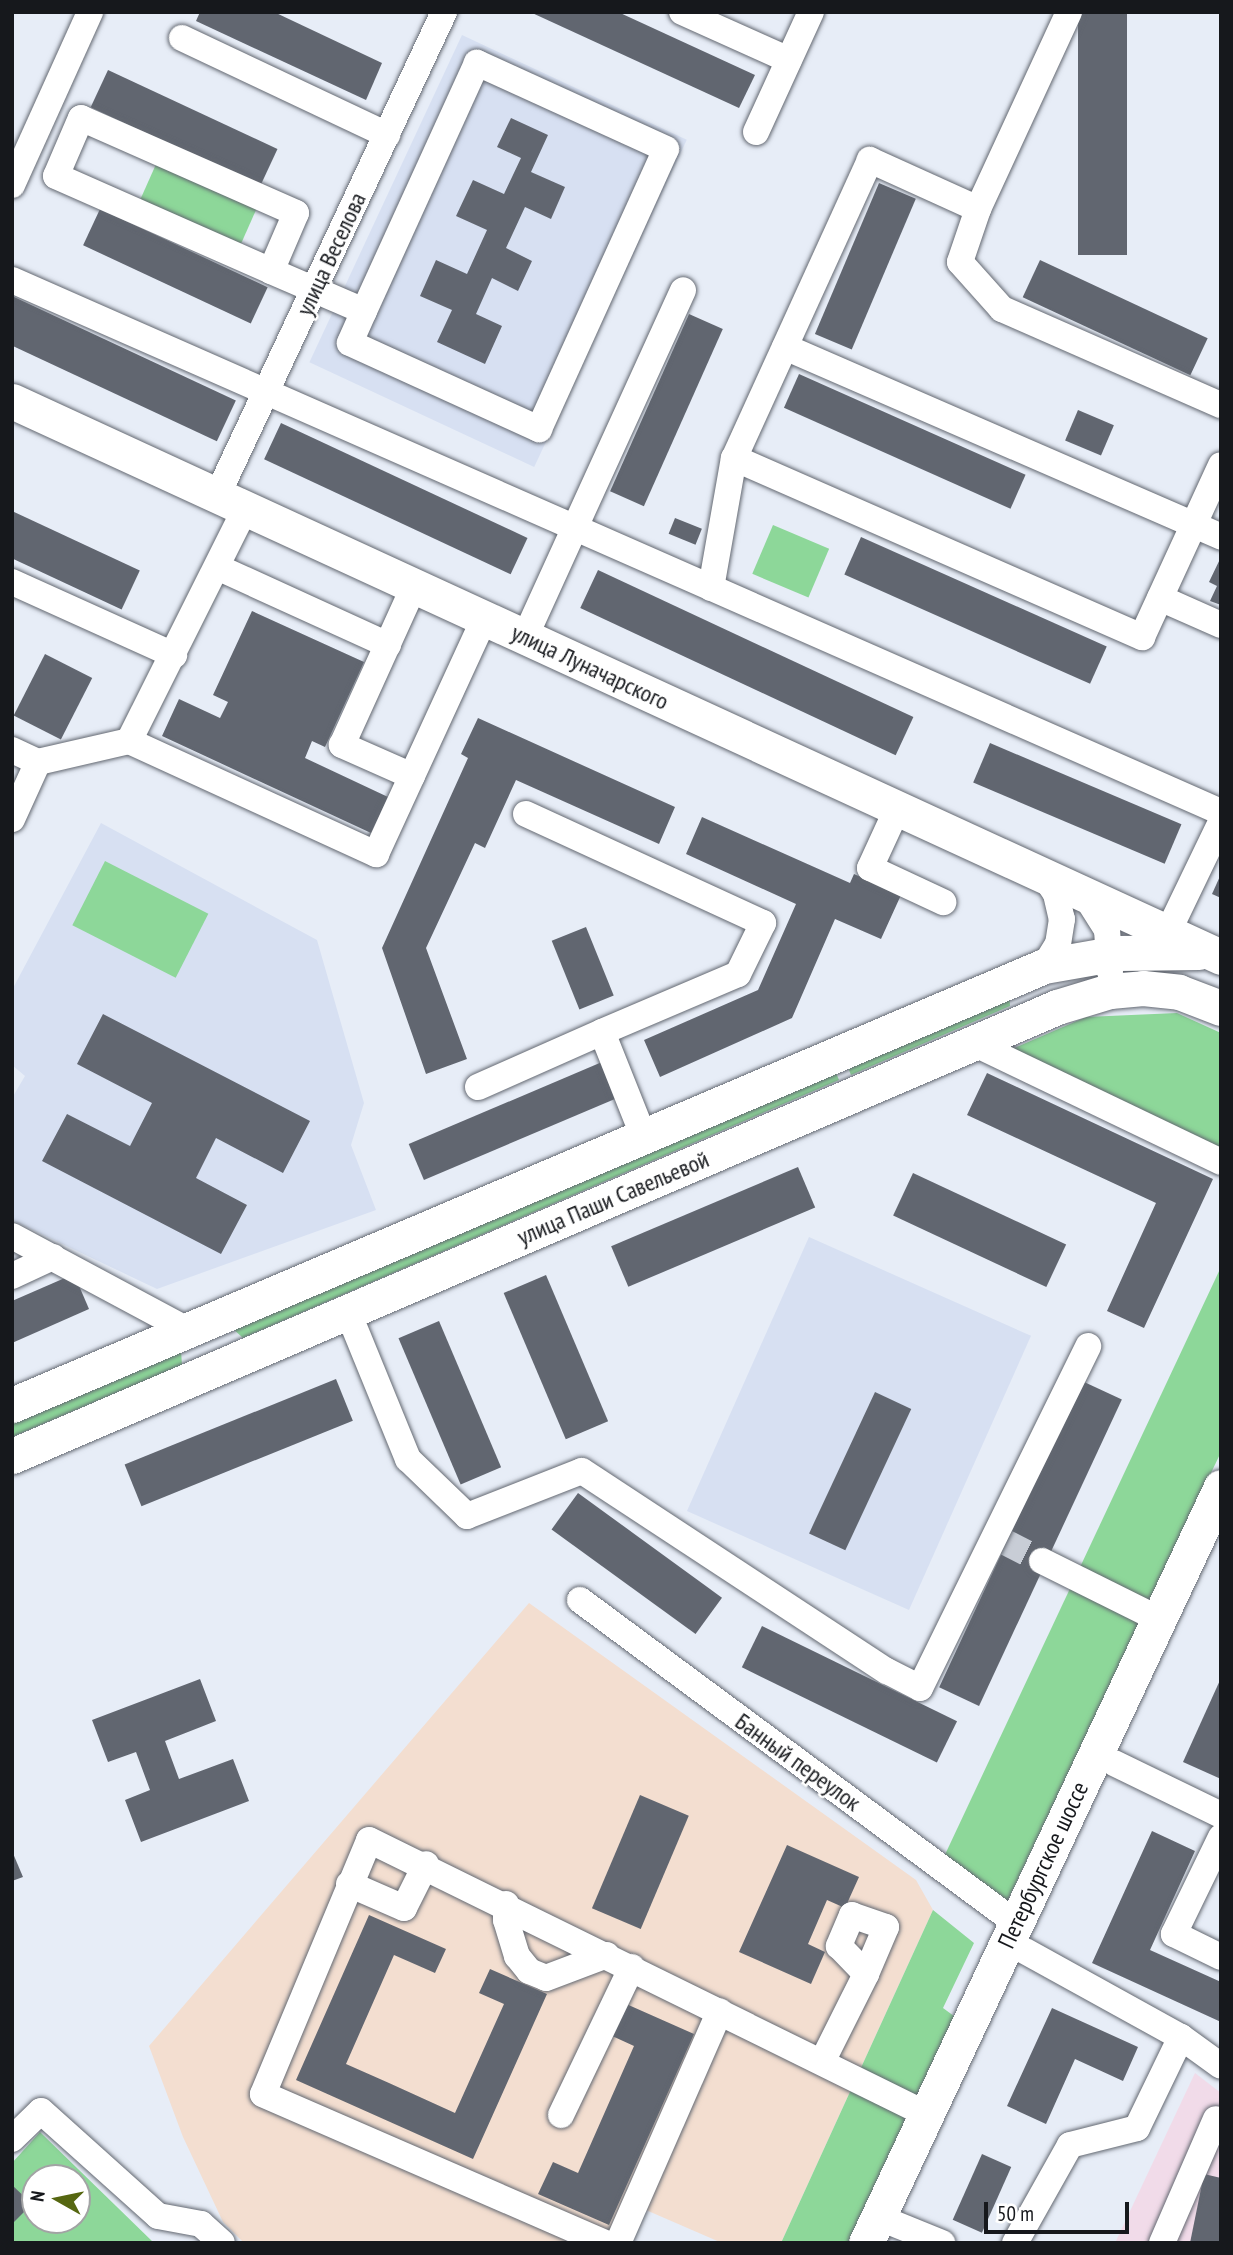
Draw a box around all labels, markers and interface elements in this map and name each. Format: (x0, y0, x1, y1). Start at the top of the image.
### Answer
street label: улица Веселова (290, 188, 372, 320)
street label: улица Луначарского (507, 618, 673, 716)
street label: улица Паши Савельевой (513, 1145, 713, 1251)
street label: Банный переулок (730, 1707, 866, 1817)
street label: Петербургское шоссе (992, 1777, 1094, 1953)
north arrow (21, 2164, 91, 2234)
scale bar (988, 2188, 1133, 2232)
text: N (25, 2189, 50, 2203)
text: 50 m (997, 2200, 1034, 2227)

